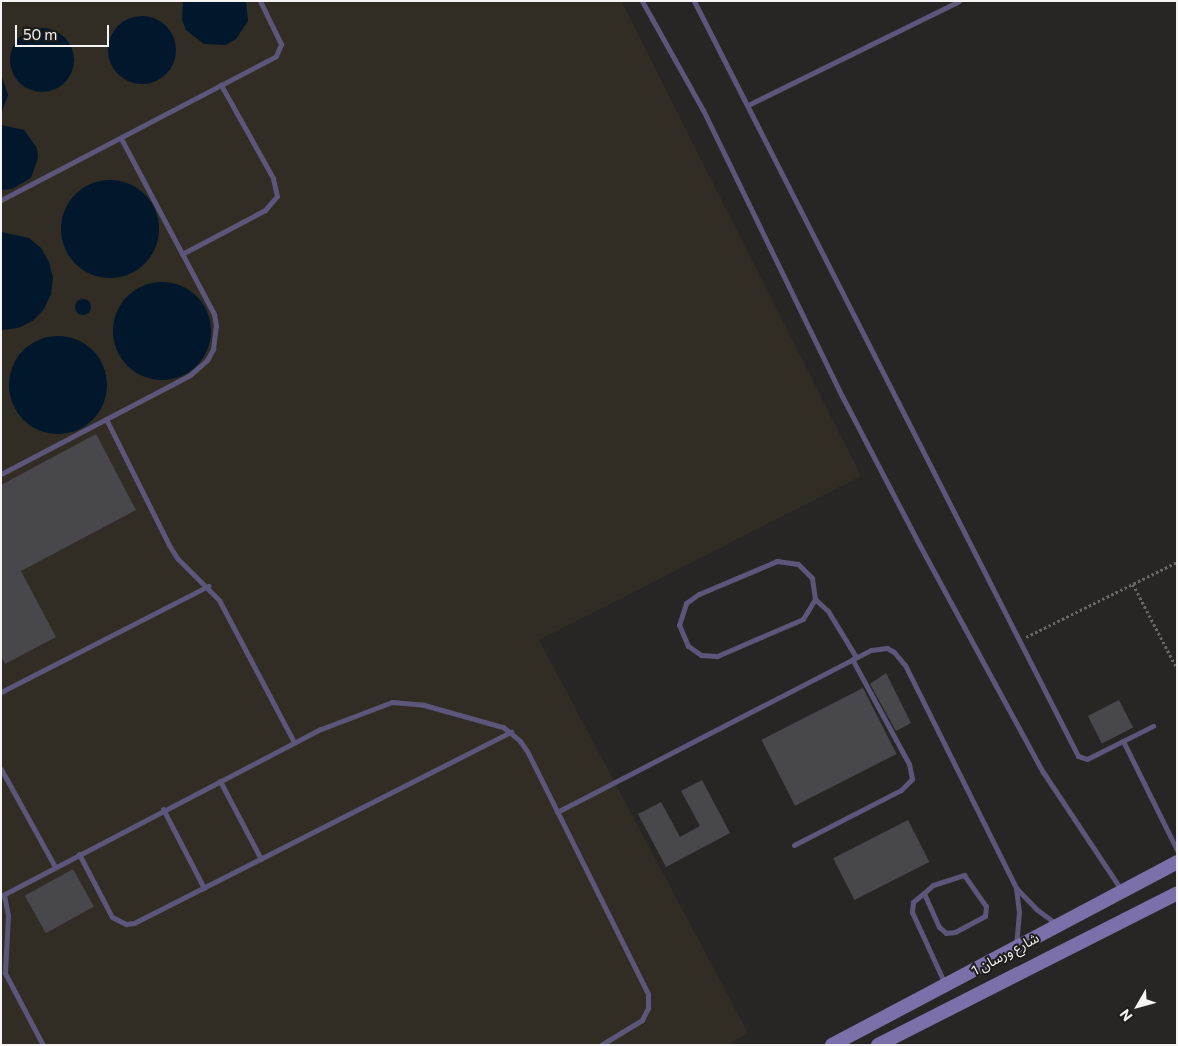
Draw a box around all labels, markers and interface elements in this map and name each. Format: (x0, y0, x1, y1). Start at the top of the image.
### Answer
scale bar (18, 15, 111, 47)
text: 50 m (23, 25, 57, 43)
street label: شارع ورسان 1 (968, 929, 1042, 979)
north arrow (1113, 981, 1163, 1031)
text: N (1116, 1006, 1136, 1025)

